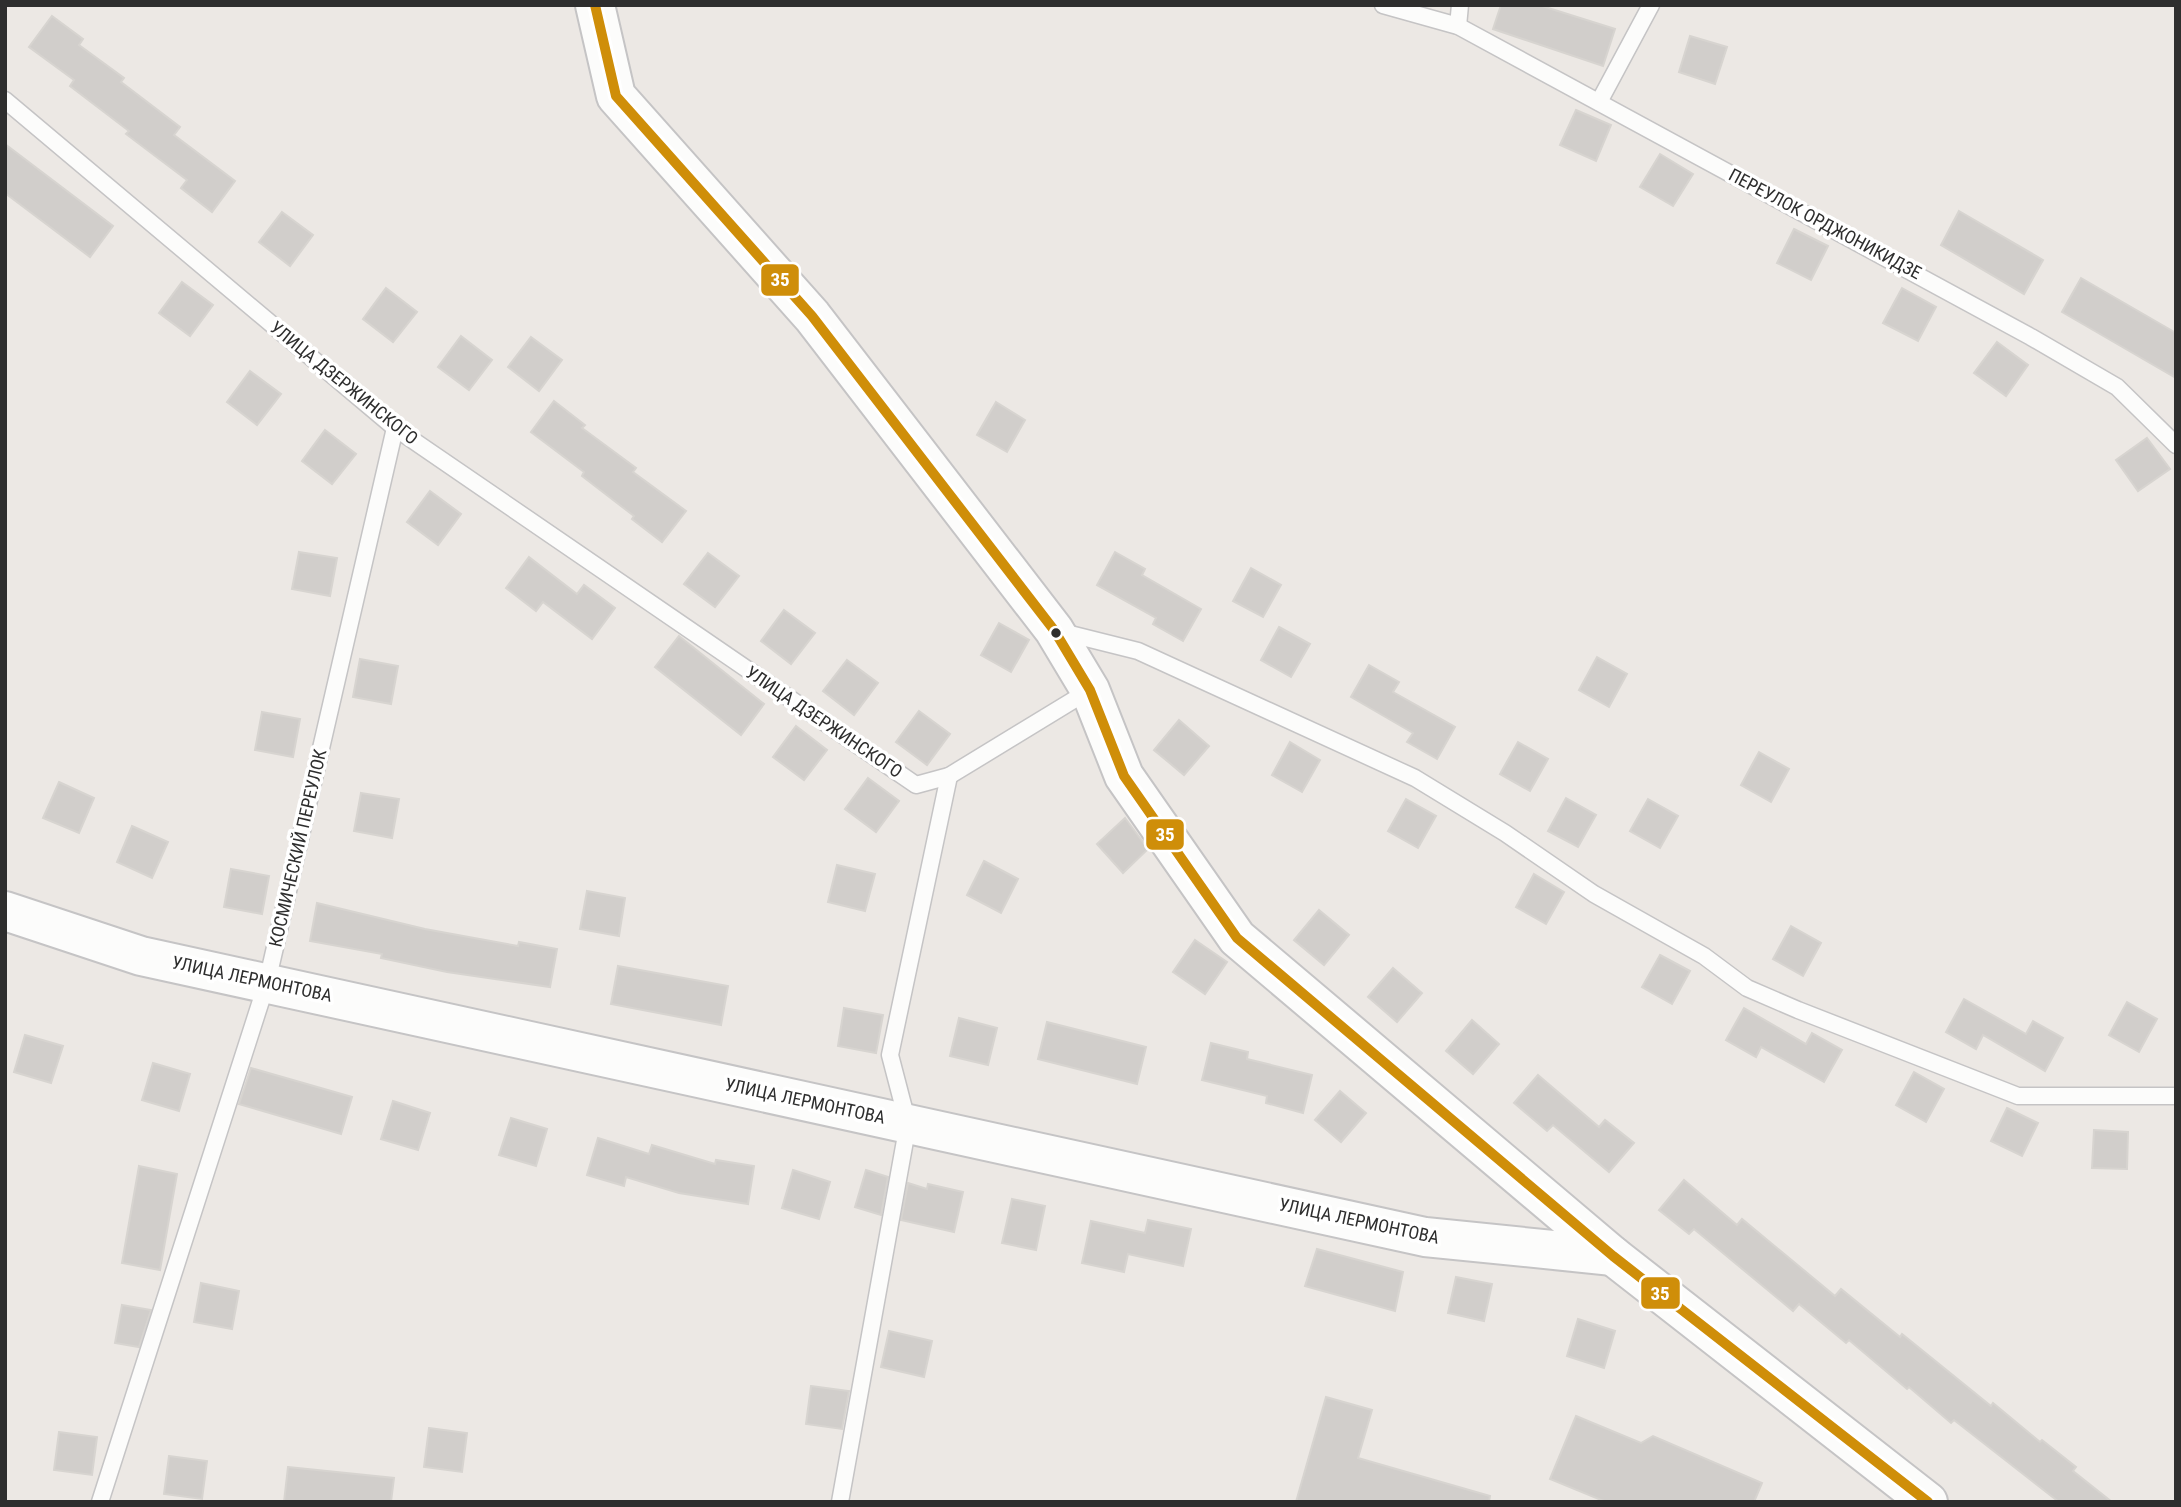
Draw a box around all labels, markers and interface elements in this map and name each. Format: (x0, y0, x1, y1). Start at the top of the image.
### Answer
street label: ПЕРЕУЛОК ОРДЖОНИКИДЗЕ (1725, 164, 1925, 283)
line badge: 35 (760, 263, 800, 297)
text: 35 (770, 268, 790, 291)
street label: УЛИЦА ДЗЕРЖИНСКОГО (266, 317, 422, 449)
unlabelled marker (1049, 626, 1063, 640)
street label: УЛИЦА ДЗЕРЖИНСКОГО (742, 661, 906, 782)
street label: КОСМИЧЕСКИЙ ПЕРЕУЛОК (265, 747, 330, 949)
line badge: 35 (1145, 818, 1185, 851)
text: 35 (1155, 823, 1175, 846)
street label: УЛИЦА ЛЕРМОНТОВА (170, 951, 335, 1006)
street label: УЛИЦА ЛЕРМОНТОВА (723, 1073, 888, 1128)
street label: УЛИЦА ЛЕРМОНТОВА (1277, 1193, 1442, 1248)
line badge: 35 (1640, 1276, 1681, 1310)
text: 35 (1650, 1282, 1670, 1305)

